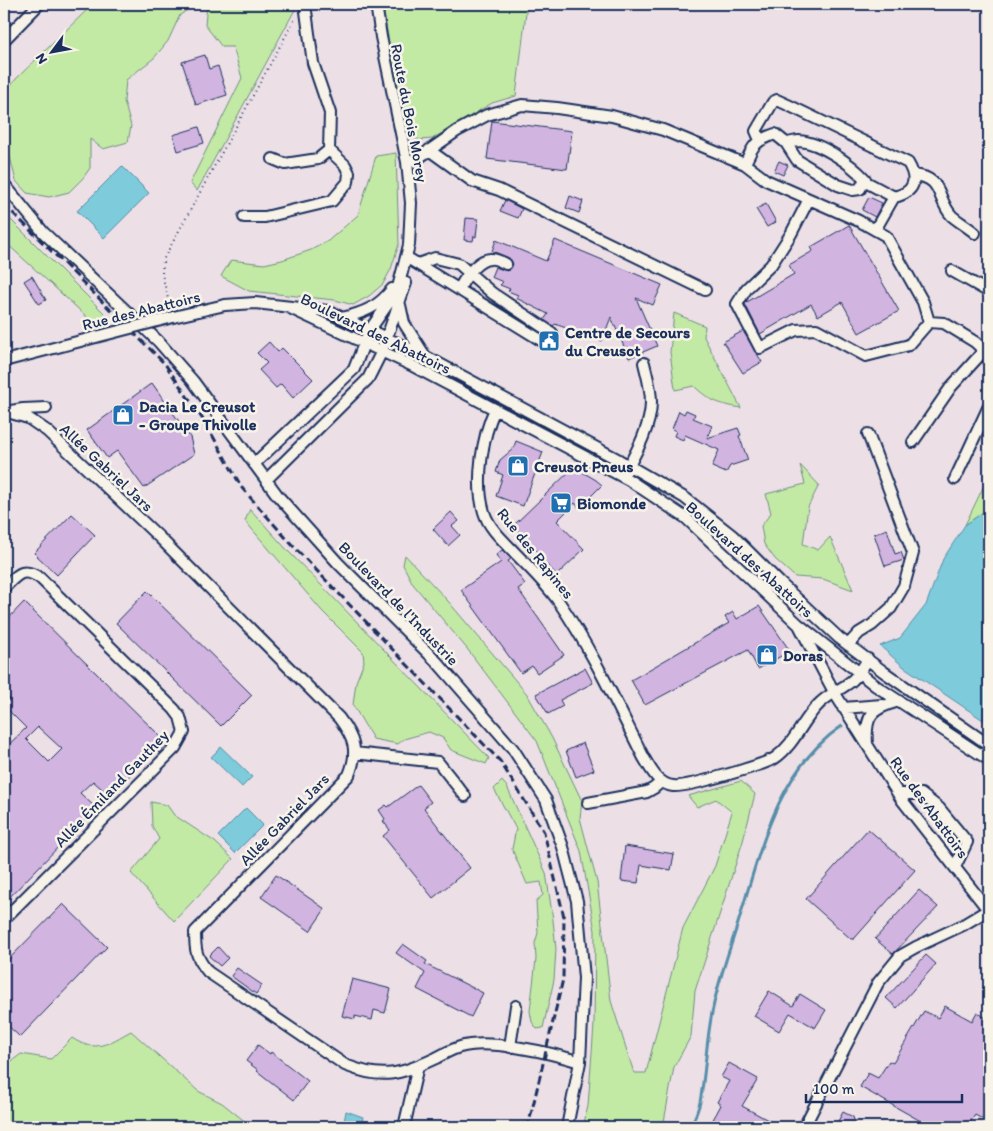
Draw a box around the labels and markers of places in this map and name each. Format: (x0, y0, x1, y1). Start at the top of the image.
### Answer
place label: Centre de Secours du Creusot (565, 323, 690, 360)
public building icon: Centre de Secours du Creusot (537, 329, 561, 353)
place label: Dacia Le Creusot - Groupe Thivolle (139, 397, 257, 435)
shop icon: Dacia Le Creusot - Groupe Thivolle (111, 403, 135, 427)
shop icon: Creusot Pneus (506, 454, 530, 478)
place label: Creusot Pneus (534, 457, 633, 476)
supermarket icon: Biomonde (549, 491, 573, 515)
place label: Biomonde (577, 494, 646, 513)
shop icon: Doras (755, 643, 779, 667)
place label: Doras (783, 646, 823, 665)

